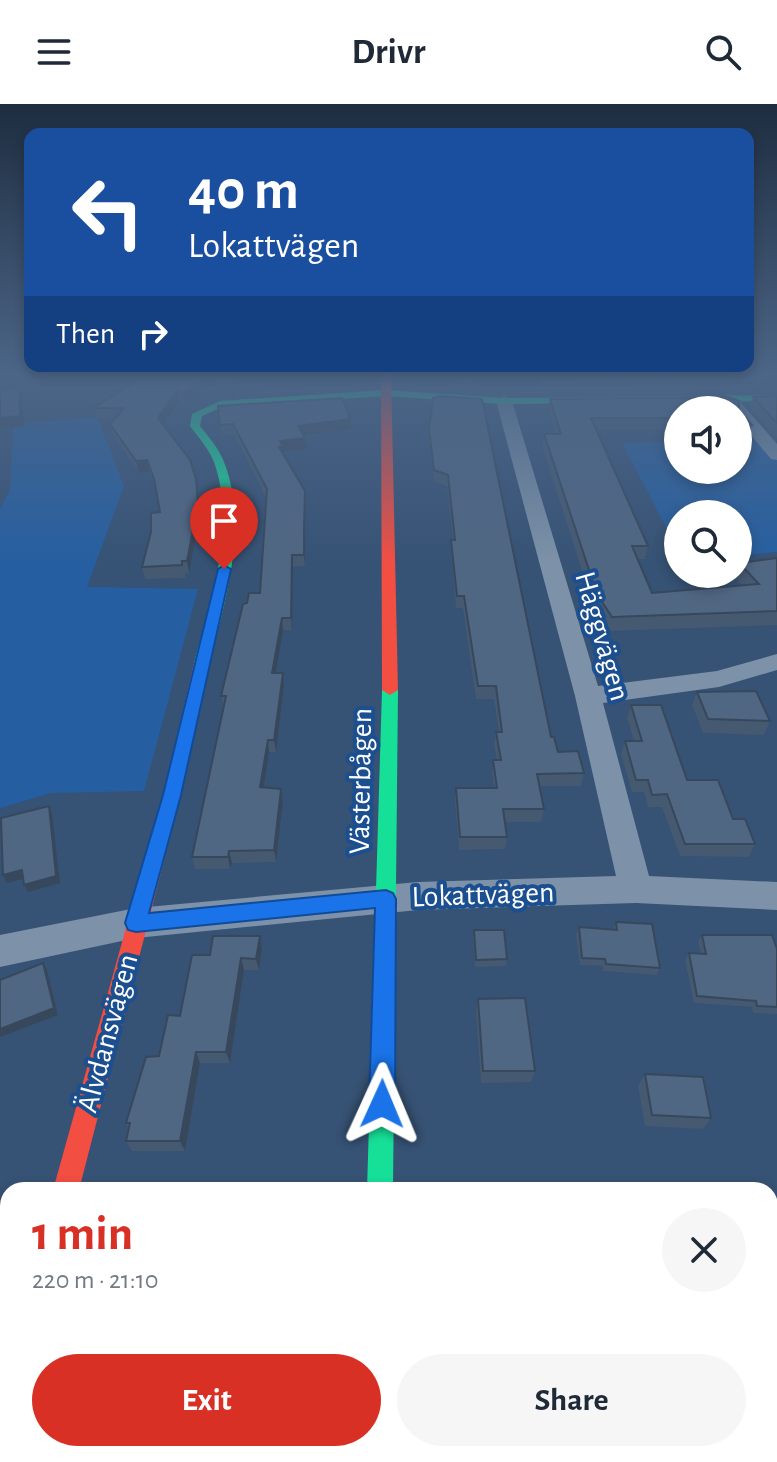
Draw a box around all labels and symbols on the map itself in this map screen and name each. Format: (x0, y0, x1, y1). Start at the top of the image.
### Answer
pin (190, 487, 258, 569)
street label: Häggvägen (569, 568, 635, 704)
street label: Västerbågen (345, 708, 377, 854)
street label: Lokattvägen (411, 878, 555, 912)
street label: Älvdansvägen (71, 951, 144, 1116)
position arrow (340, 1062, 424, 1146)

